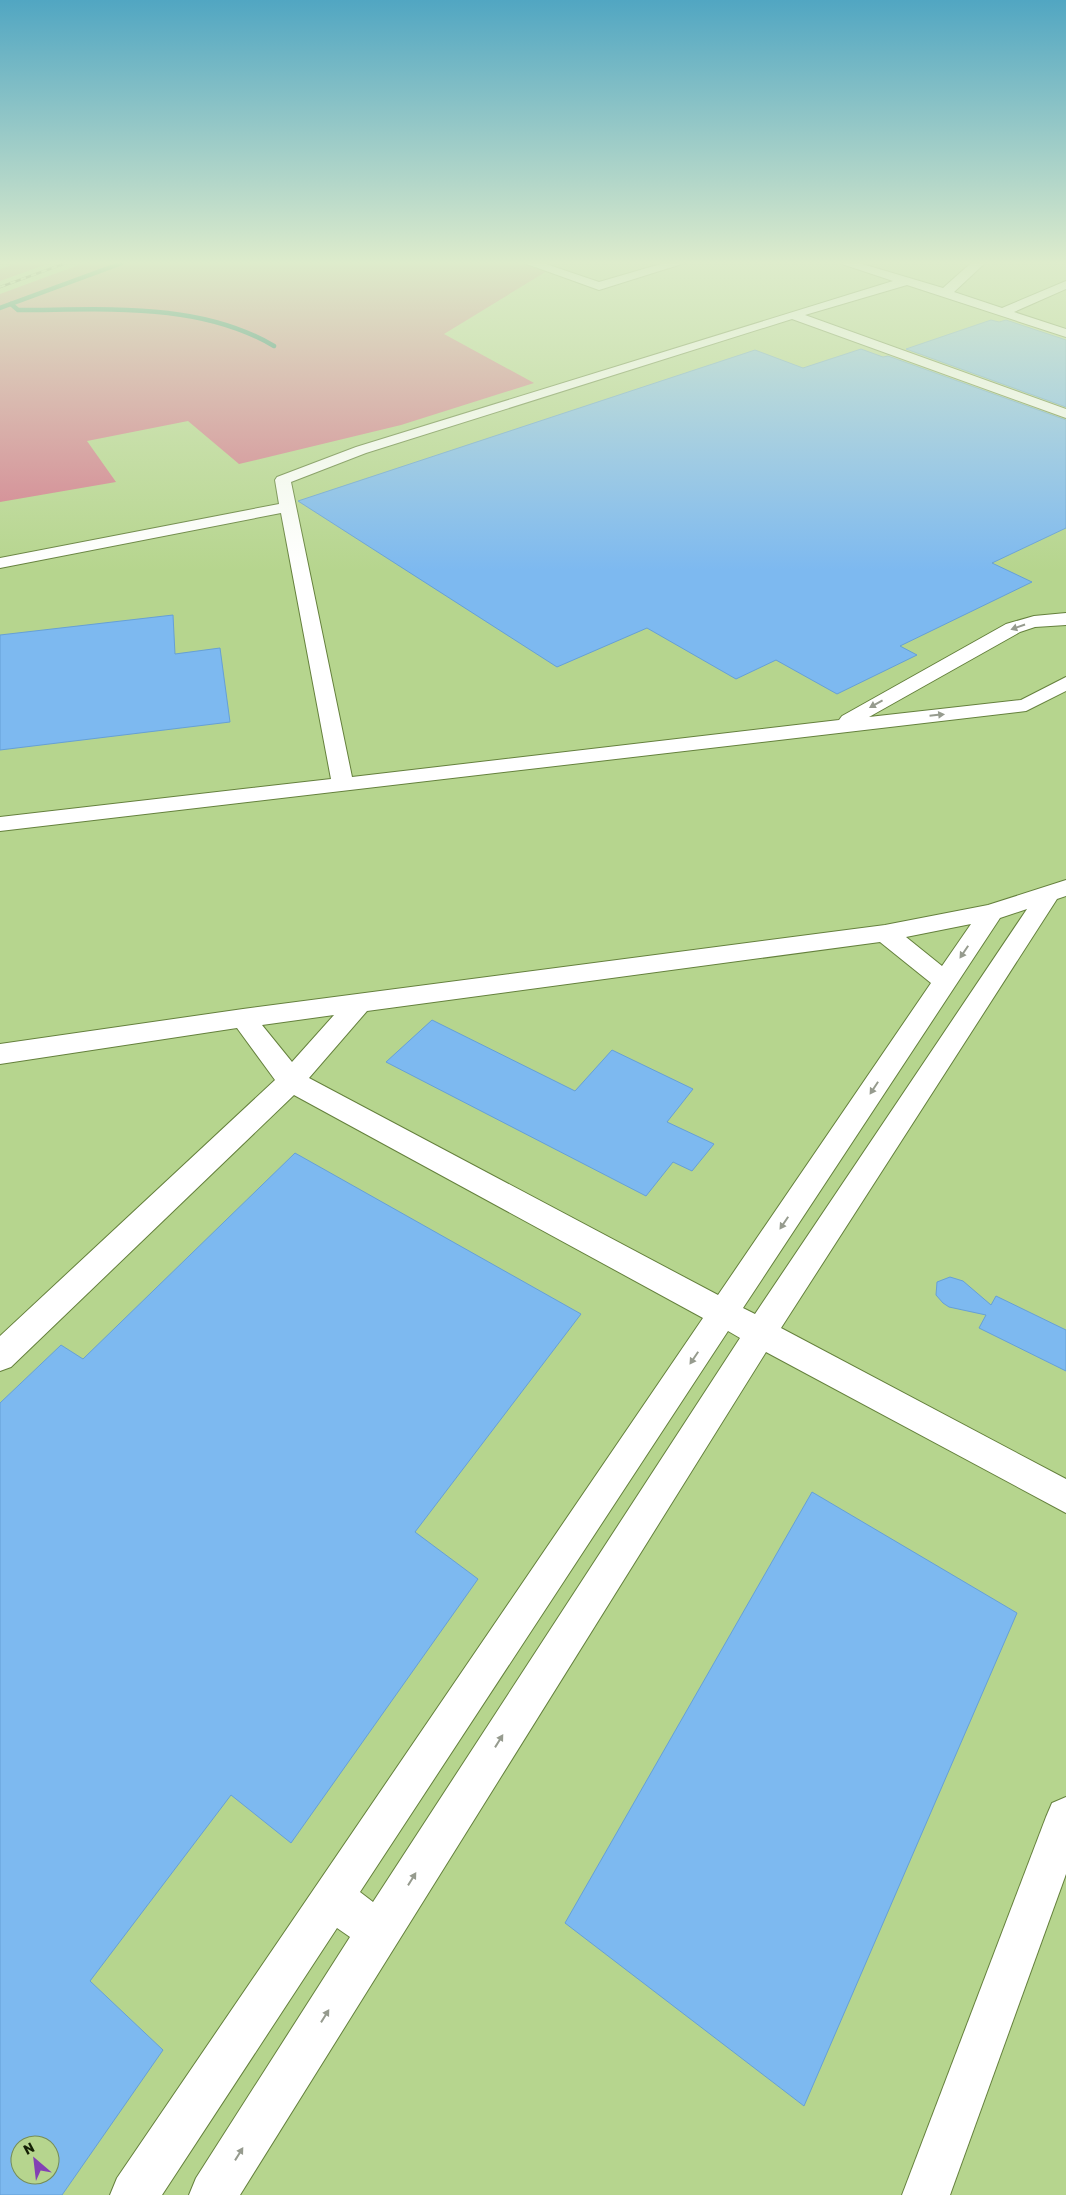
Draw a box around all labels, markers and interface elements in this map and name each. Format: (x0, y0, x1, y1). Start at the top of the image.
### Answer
one-way arrow (1010, 623, 1025, 631)
one-way arrow (869, 700, 882, 709)
one-way arrow (929, 711, 945, 719)
one-way arrow (959, 946, 969, 959)
one-way arrow (870, 1081, 879, 1095)
one-way arrow (780, 1216, 789, 1230)
one-way arrow (689, 1352, 699, 1365)
one-way arrow (495, 1735, 504, 1748)
one-way arrow (407, 1872, 417, 1885)
one-way arrow (321, 2009, 330, 2023)
north arrow (10, 2135, 60, 2185)
text: N (21, 2139, 38, 2159)
one-way arrow (234, 2147, 244, 2160)

